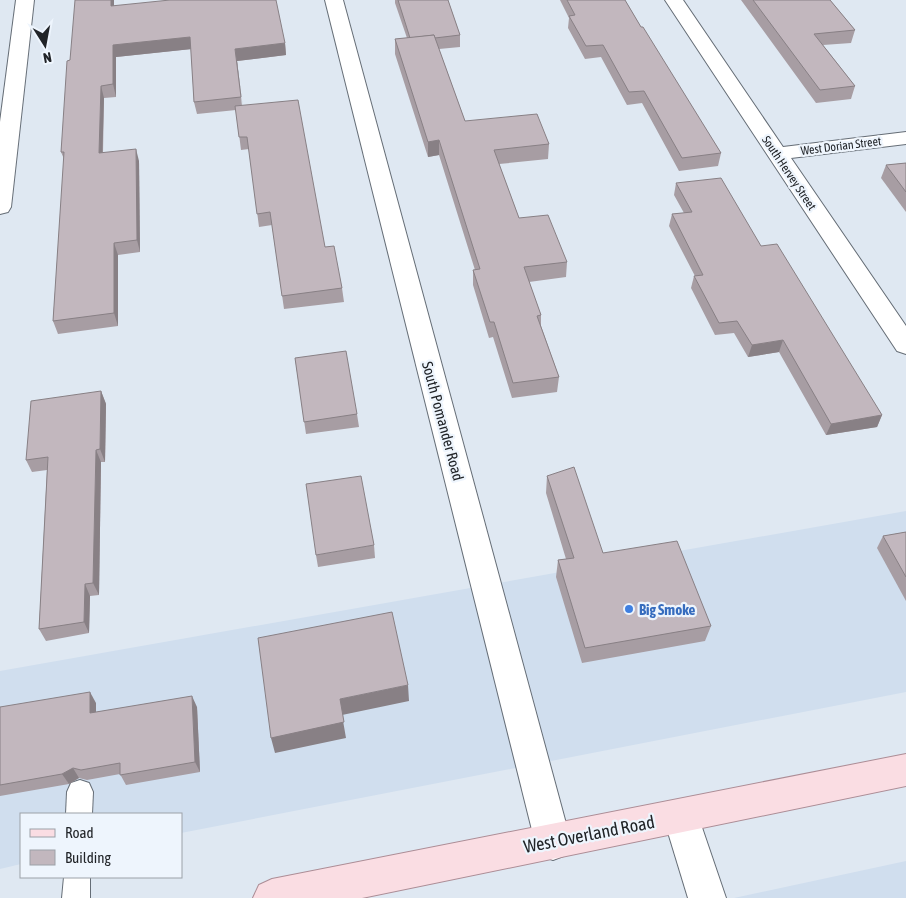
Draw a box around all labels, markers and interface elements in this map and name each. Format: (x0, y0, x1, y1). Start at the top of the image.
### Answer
north arrow (20, 20, 70, 70)
text: N (42, 49, 53, 66)
street label: South Hervey Street (759, 133, 819, 213)
street label: West Dorian Street (800, 134, 883, 158)
street label: South Pomander Road (419, 360, 467, 482)
place label: Big Smoke (639, 601, 696, 618)
marker: Big Smoke (623, 603, 635, 615)
street label: West Overland Road (522, 811, 656, 857)
legend (20, 813, 182, 878)
text: Road (65, 824, 94, 841)
text: Building (65, 849, 111, 866)

